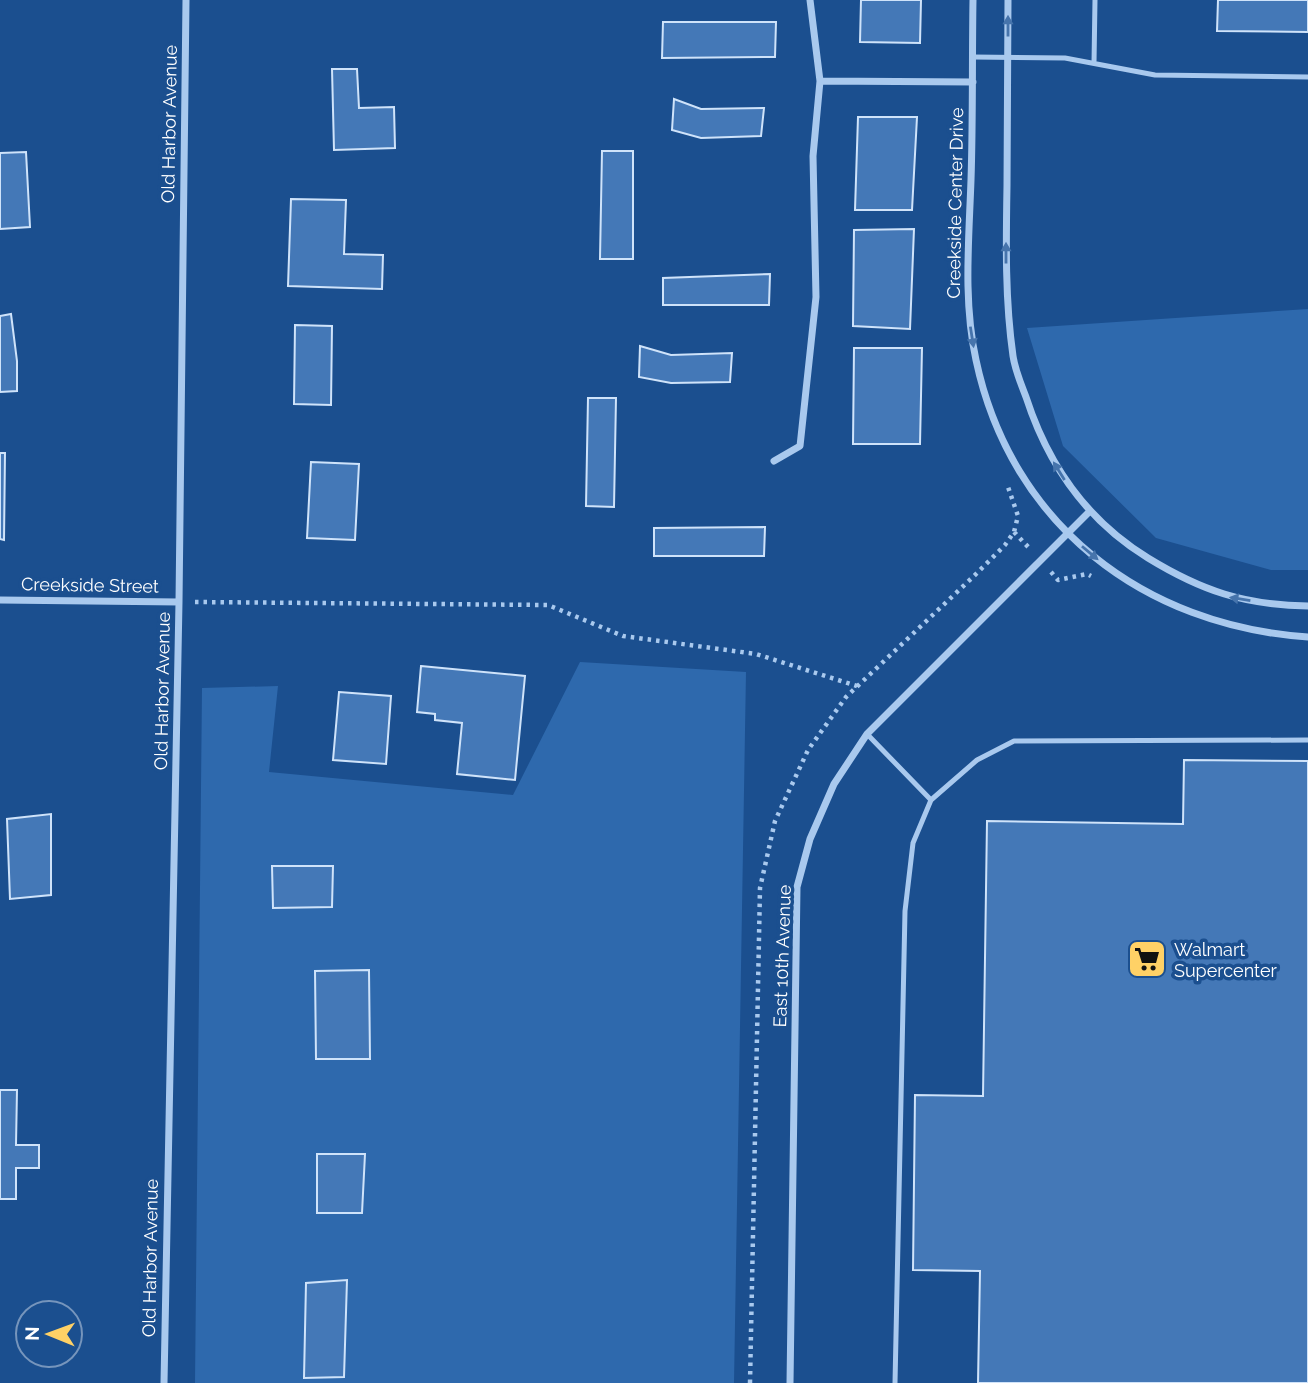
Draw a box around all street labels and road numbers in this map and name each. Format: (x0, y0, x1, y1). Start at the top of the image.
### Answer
street label: Old Harbor Avenue (157, 44, 181, 203)
street label: Creekside Center Drive (943, 107, 967, 299)
street label: Creekside Street (21, 573, 159, 597)
street label: Old Harbor Avenue (150, 611, 174, 770)
street label: East 10th Avenue (769, 884, 795, 1028)
street label: Old Harbor Avenue (138, 1178, 162, 1337)

